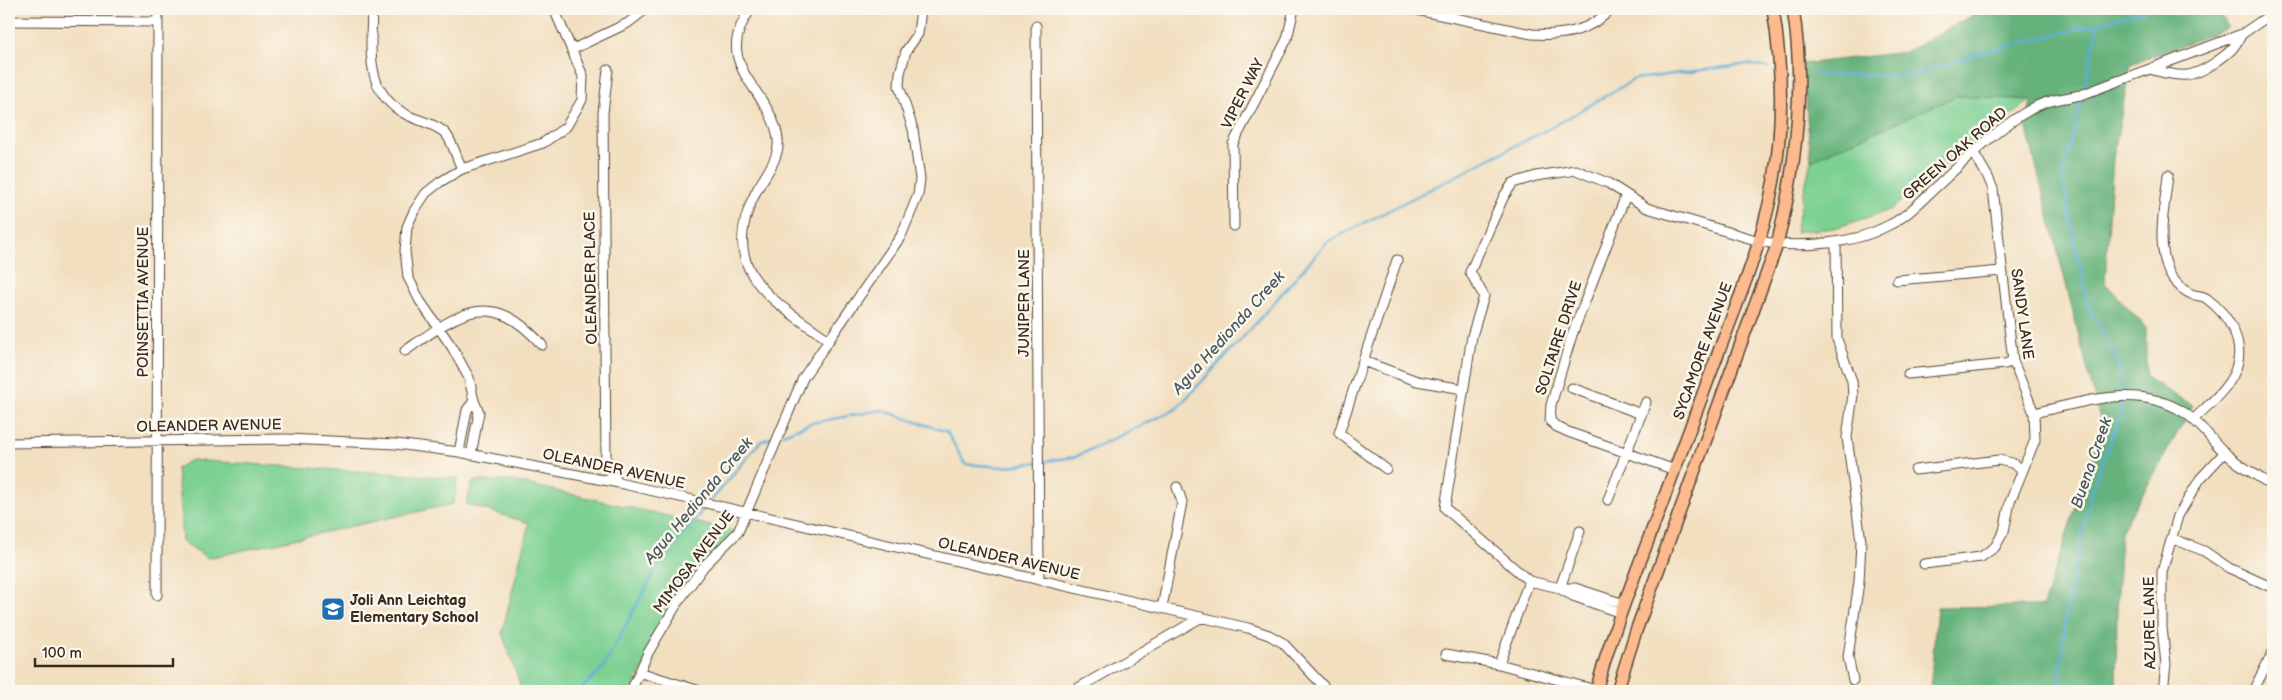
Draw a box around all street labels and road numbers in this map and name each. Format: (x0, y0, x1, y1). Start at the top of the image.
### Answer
street label: VIPER WAY (1217, 55, 1269, 132)
street label: GREEN OAK ROAD (1899, 103, 2011, 205)
street label: OLEANDER PLACE (580, 211, 602, 345)
street label: POINSETTIA AVENUE (134, 226, 153, 377)
street label: JUNIPER LANE (1015, 249, 1034, 357)
street label: SANDY LANE (2006, 267, 2038, 361)
street label: SOLTAIRE DRIVE (1532, 278, 1586, 398)
street label: SYCAMORE AVENUE (1669, 280, 1737, 422)
street label: OLEANDER AVENUE (136, 415, 282, 437)
street label: OLEANDER AVENUE (541, 445, 687, 493)
street label: MIMOSA AVENUE (649, 507, 739, 617)
street label: OLEANDER AVENUE (936, 533, 1082, 585)
street label: AZURE LANE (2140, 576, 2160, 670)

